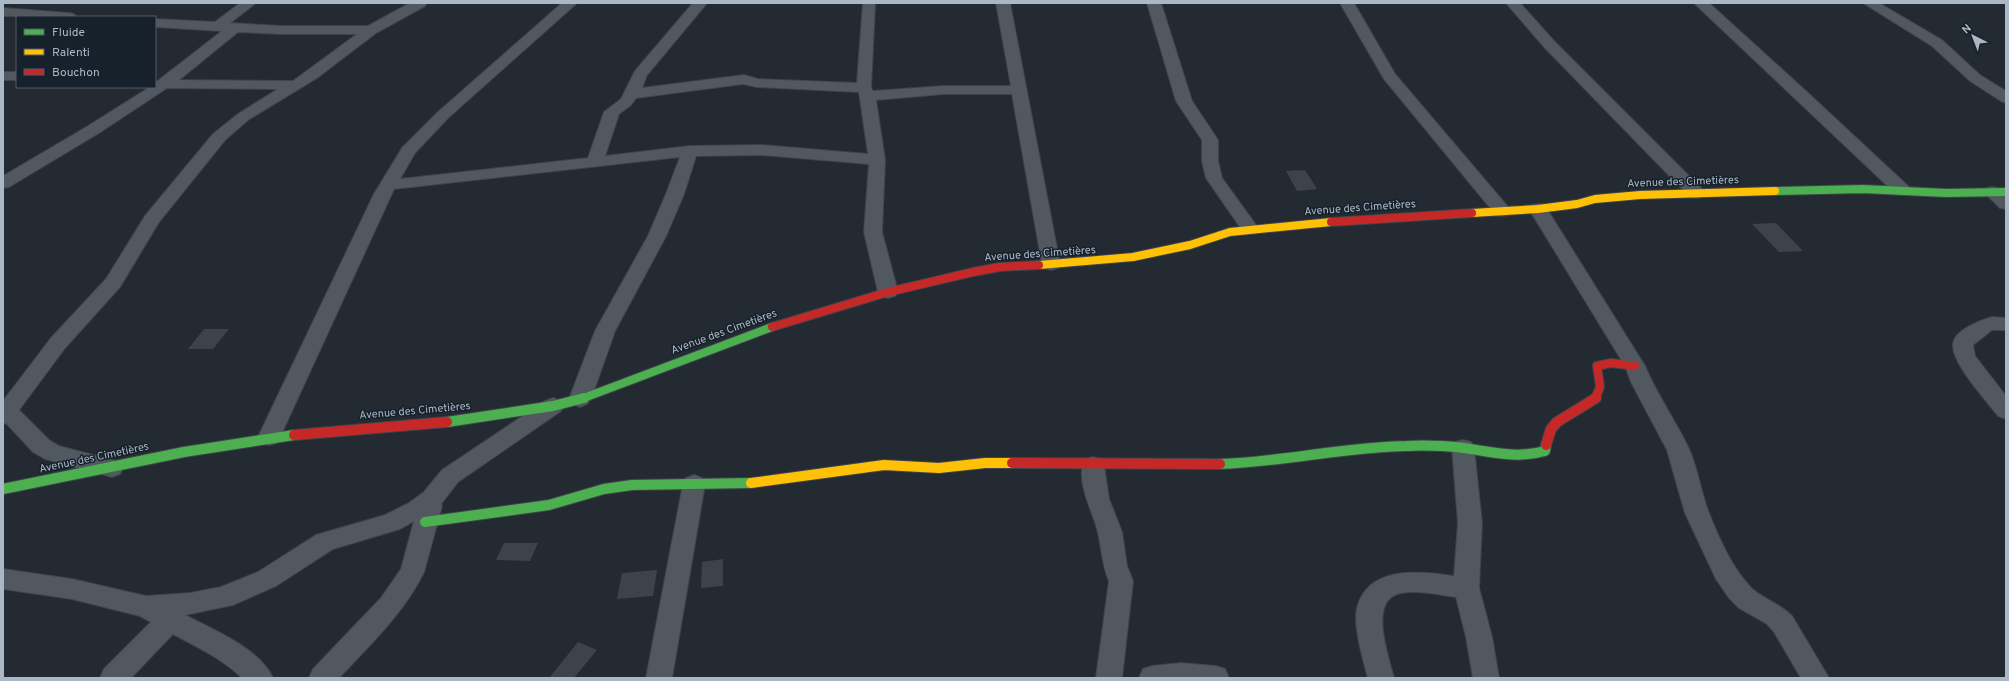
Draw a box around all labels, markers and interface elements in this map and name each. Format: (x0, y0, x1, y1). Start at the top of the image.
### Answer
legend (16, 16, 156, 88)
north arrow (1953, 16, 1993, 56)
text: N (1959, 21, 1975, 37)
text: Fluide (52, 25, 85, 41)
text: Ralenti (52, 45, 90, 61)
text: Bouchon (52, 65, 100, 81)
street label: Avenue des Cimetières (1627, 173, 1739, 191)
street label: Avenue des Cimetières (1304, 197, 1416, 219)
street label: Avenue des Cimetières (984, 243, 1096, 265)
street label: Avenue des Cimetières (669, 306, 779, 358)
street label: Avenue des Cimetières (359, 399, 471, 423)
street label: Avenue des Cimetières (38, 440, 150, 476)

